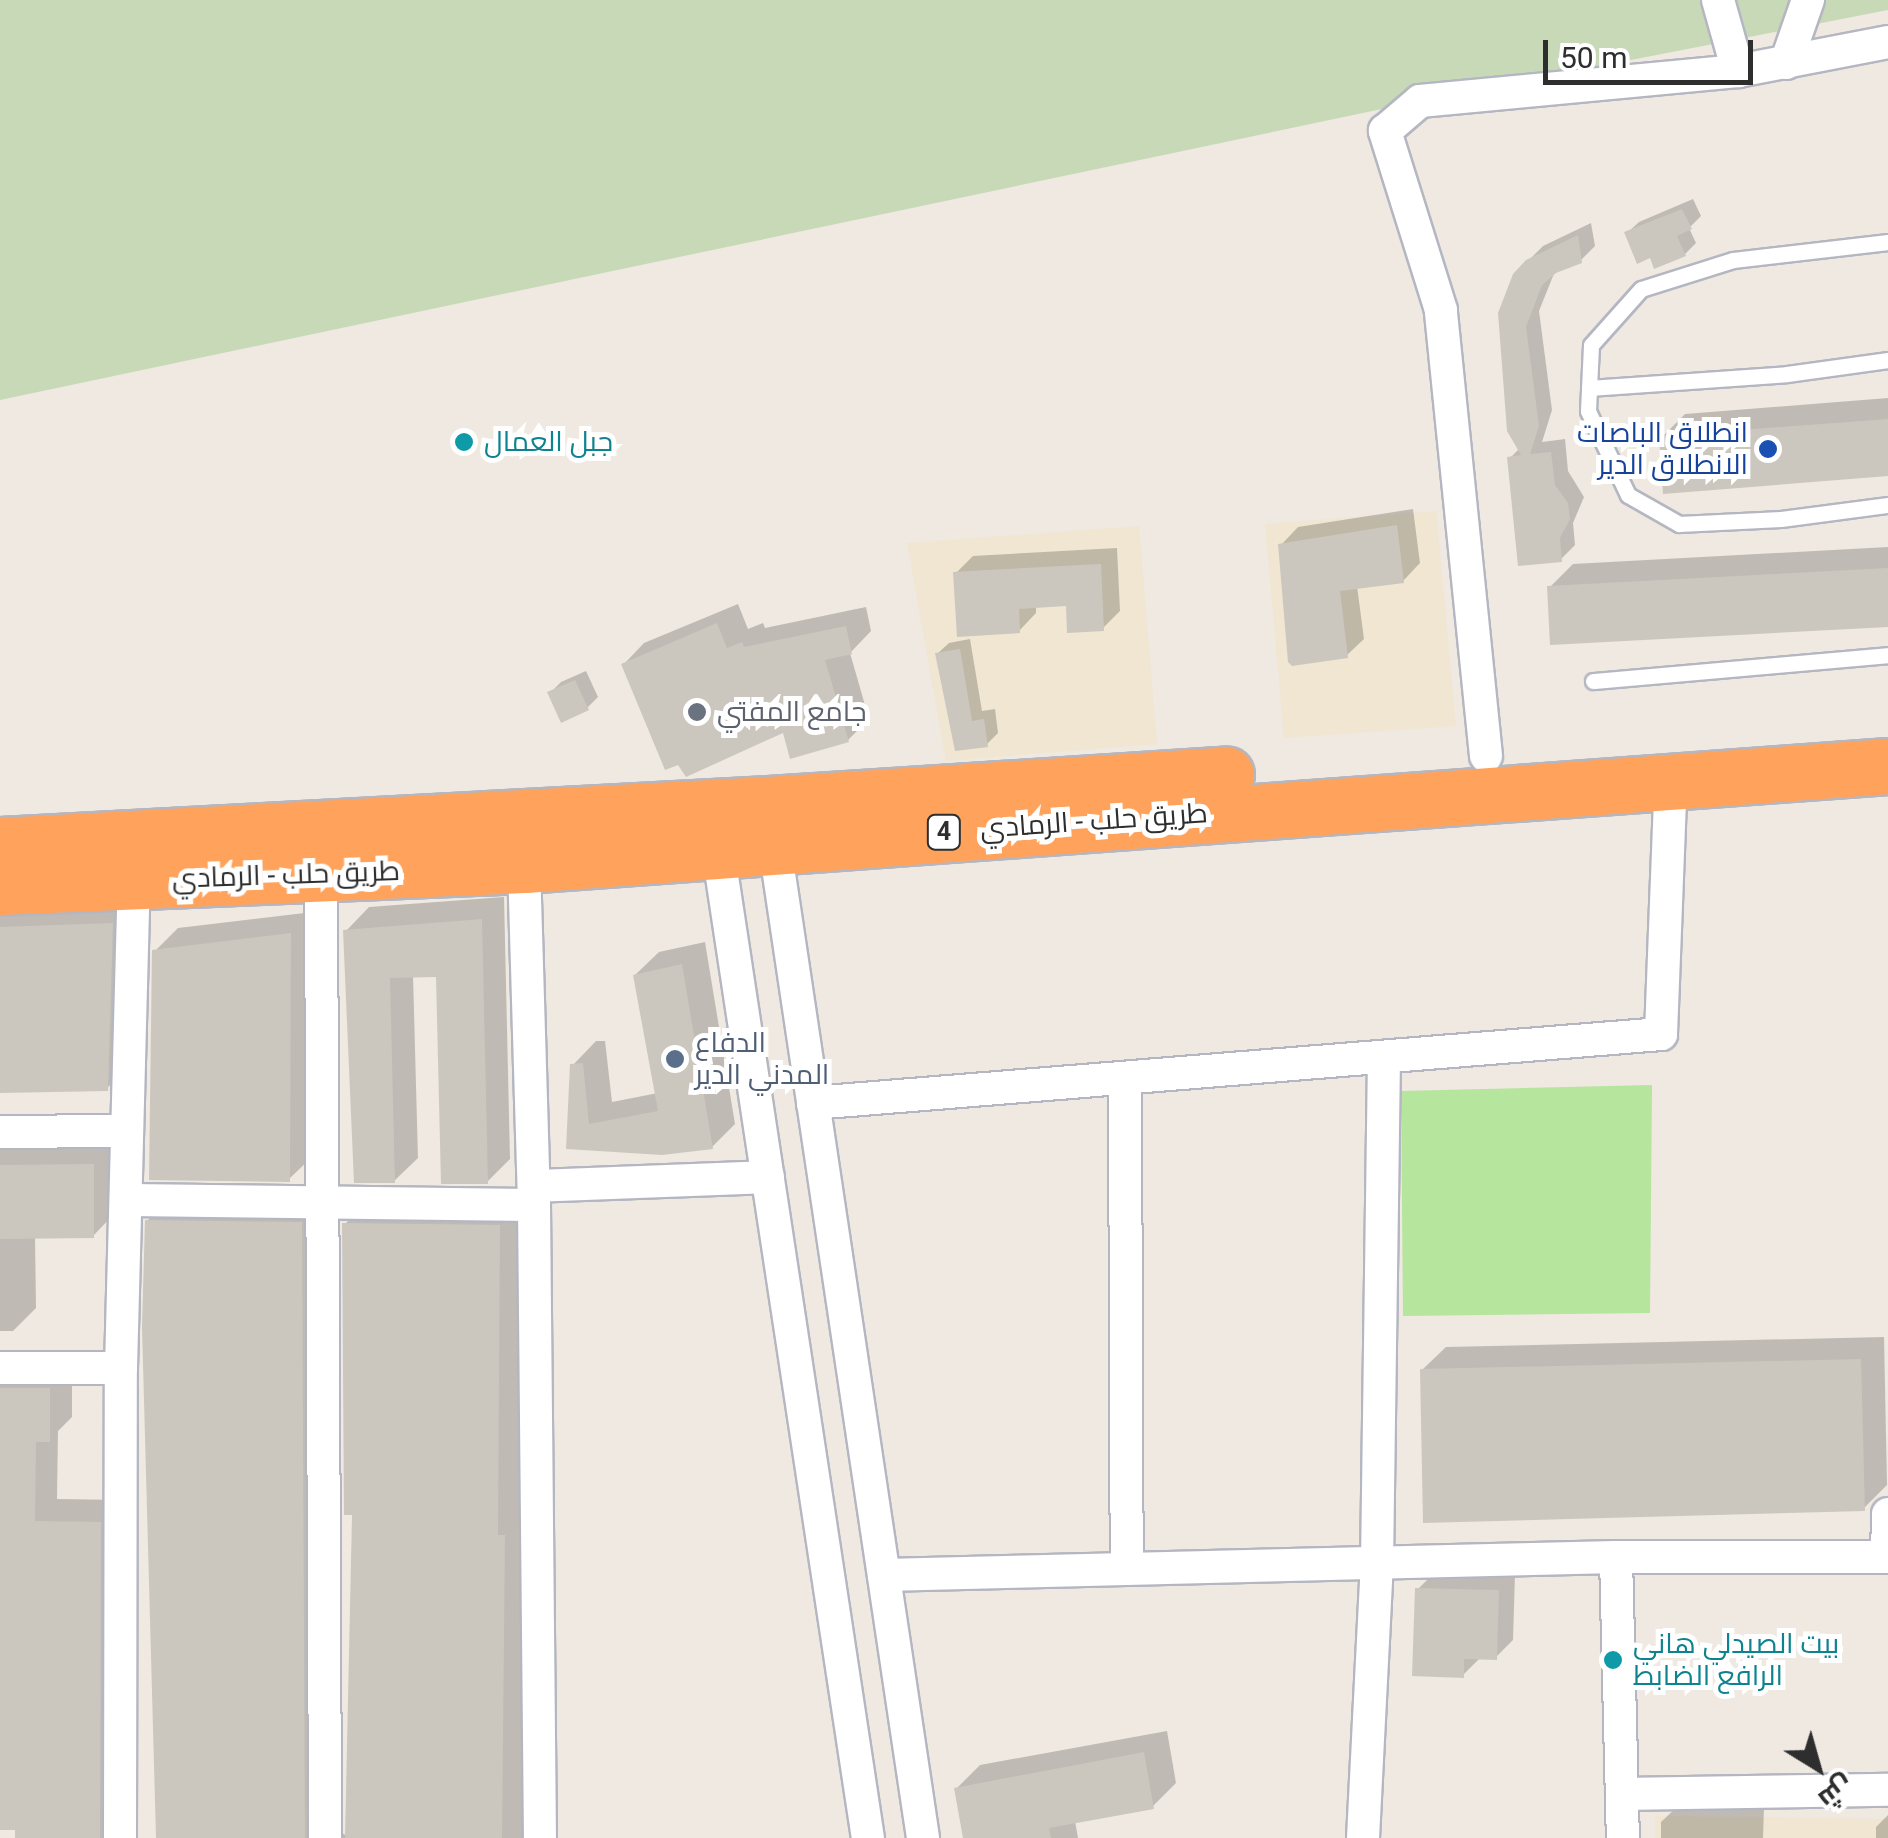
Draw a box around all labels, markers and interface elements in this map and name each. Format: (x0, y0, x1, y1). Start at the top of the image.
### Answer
scale bar (1548, 20, 1758, 82)
text: 50 m (1560, 40, 1627, 75)
place label: انطلاق الباصات الانطلاق الدير (1577, 416, 1748, 482)
place label: جبل العمال (484, 425, 613, 459)
marker: جبل العمال (453, 431, 475, 453)
marker: انطلاق الباصات الانطلاق الدير (1757, 438, 1779, 460)
place label: جامع المفتي (717, 695, 867, 729)
marker: جامع المفتي (686, 701, 708, 723)
street label: طريق حلب - الرمادي (979, 796, 1209, 846)
road number: 4 (926, 812, 962, 852)
street label: طريق حلب - الرمادي (171, 854, 401, 896)
place label: الدفاع المدني الدير (695, 1026, 829, 1092)
marker: الدفاع المدني الدير (664, 1048, 686, 1070)
place label: بيت الصيدلي هاني الرافع الضابط (1633, 1627, 1839, 1693)
marker: بيت الصيدلي هاني الرافع الضابط (1602, 1649, 1624, 1671)
north arrow (1768, 1718, 1868, 1818)
text: ش (1812, 1768, 1861, 1816)

